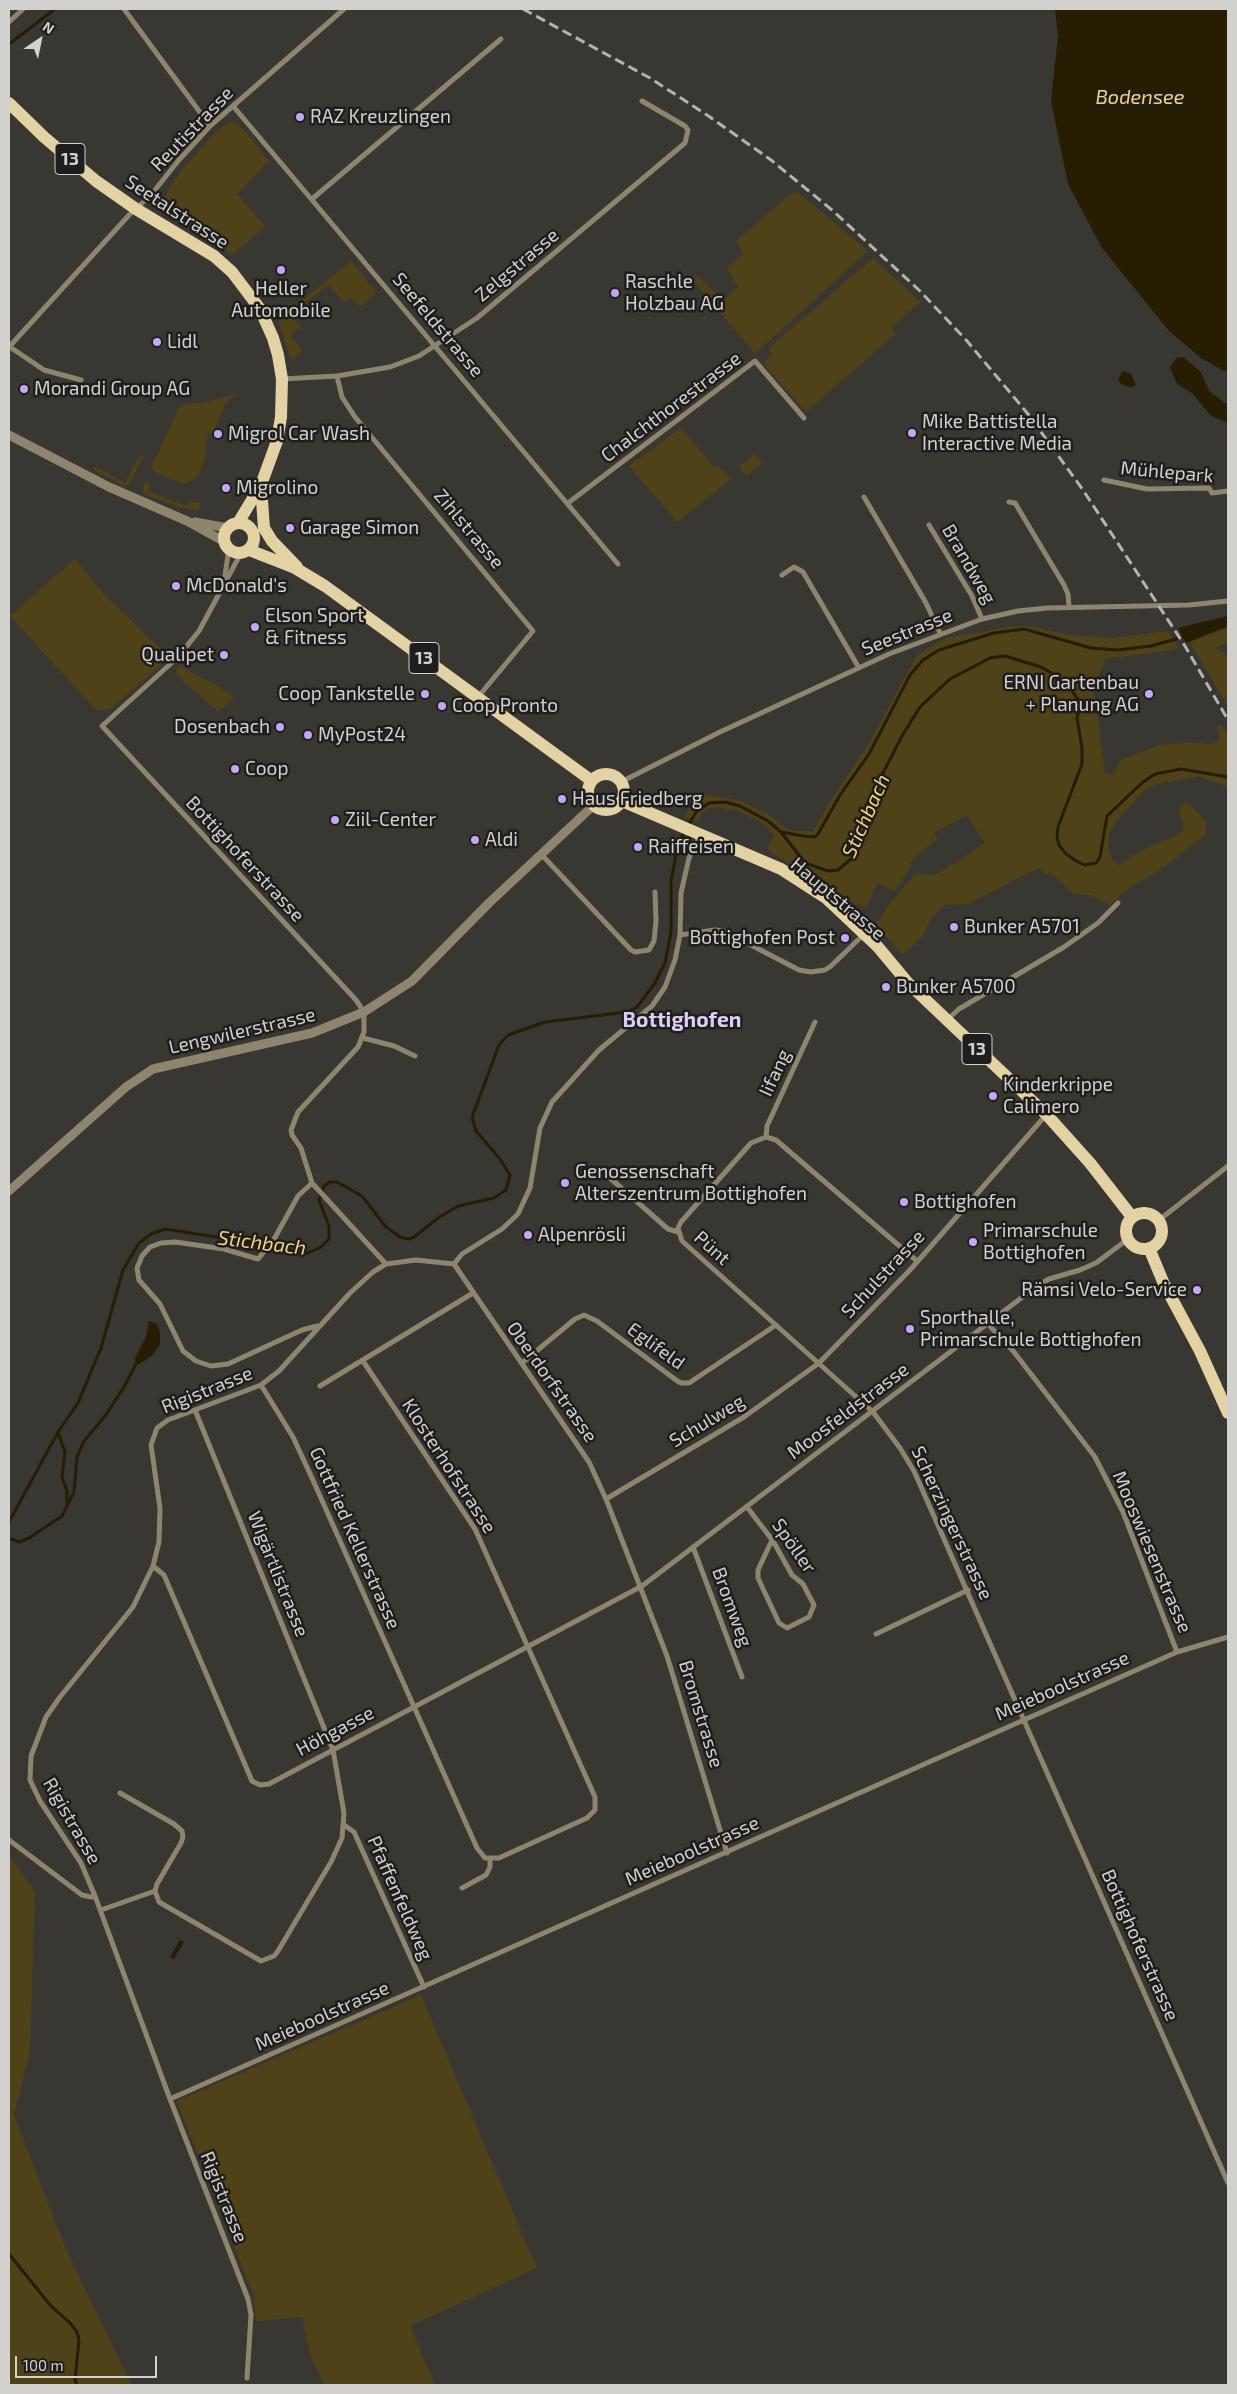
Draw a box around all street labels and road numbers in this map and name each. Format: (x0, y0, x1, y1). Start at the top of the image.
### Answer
street label: Reutistrasse (146, 82, 238, 176)
road number: 13 (55, 144, 85, 174)
street label: Seetalstrasse (121, 170, 233, 254)
street label: Zelgstrasse (471, 224, 563, 306)
street label: Seefeldstrasse (388, 268, 488, 382)
street label: Chalchthorestrasse (597, 347, 745, 467)
street label: Mühlepark (1120, 457, 1214, 487)
street label: Zihlstrasse (429, 485, 509, 573)
street label: Brandweg (937, 520, 1001, 608)
street label: Seestrasse (858, 604, 956, 660)
road number: 13 (409, 642, 439, 674)
street label: Bottighoferstrasse (181, 791, 309, 927)
street label: Hauptstrasse (786, 853, 890, 945)
street label: Lengwilerstrasse (166, 1003, 318, 1059)
road number: 13 (962, 1034, 992, 1064)
street label: Iifang (754, 1046, 796, 1100)
street label: Schulstrasse (837, 1225, 929, 1323)
street label: Pünt (689, 1226, 735, 1270)
street label: Oberdorfstrasse (502, 1317, 602, 1447)
street label: Eglifeld (623, 1318, 689, 1374)
street label: Moosfeldstrasse (783, 1358, 913, 1464)
street label: Rigistrasse (158, 1361, 256, 1419)
street label: Schulweg (665, 1390, 749, 1452)
street label: Klosterhofstrasse (397, 1394, 501, 1538)
street label: Scherzingerstrasse (906, 1442, 998, 1604)
street label: Gottfried Kellerstrasse (305, 1443, 405, 1633)
street label: Mooswiesenstrasse (1108, 1468, 1196, 1636)
street label: Wigärtlistrasse (242, 1508, 314, 1640)
street label: Spöller (767, 1514, 821, 1578)
street label: Bromweg (707, 1564, 757, 1650)
street label: Meieboolstrasse (991, 1646, 1133, 1726)
street label: Bromstrasse (674, 1658, 728, 1770)
street label: Höhgasse (292, 1701, 378, 1761)
street label: Rigistrasse (38, 1774, 106, 1868)
street label: Meieboolstrasse (621, 1811, 763, 1891)
street label: Pfaffenfeldweg (362, 1832, 438, 1964)
street label: Bottighoferstrasse (1096, 1866, 1184, 2024)
street label: Meieboolstrasse (251, 1976, 393, 2056)
street label: Rigistrasse (195, 2148, 253, 2246)

